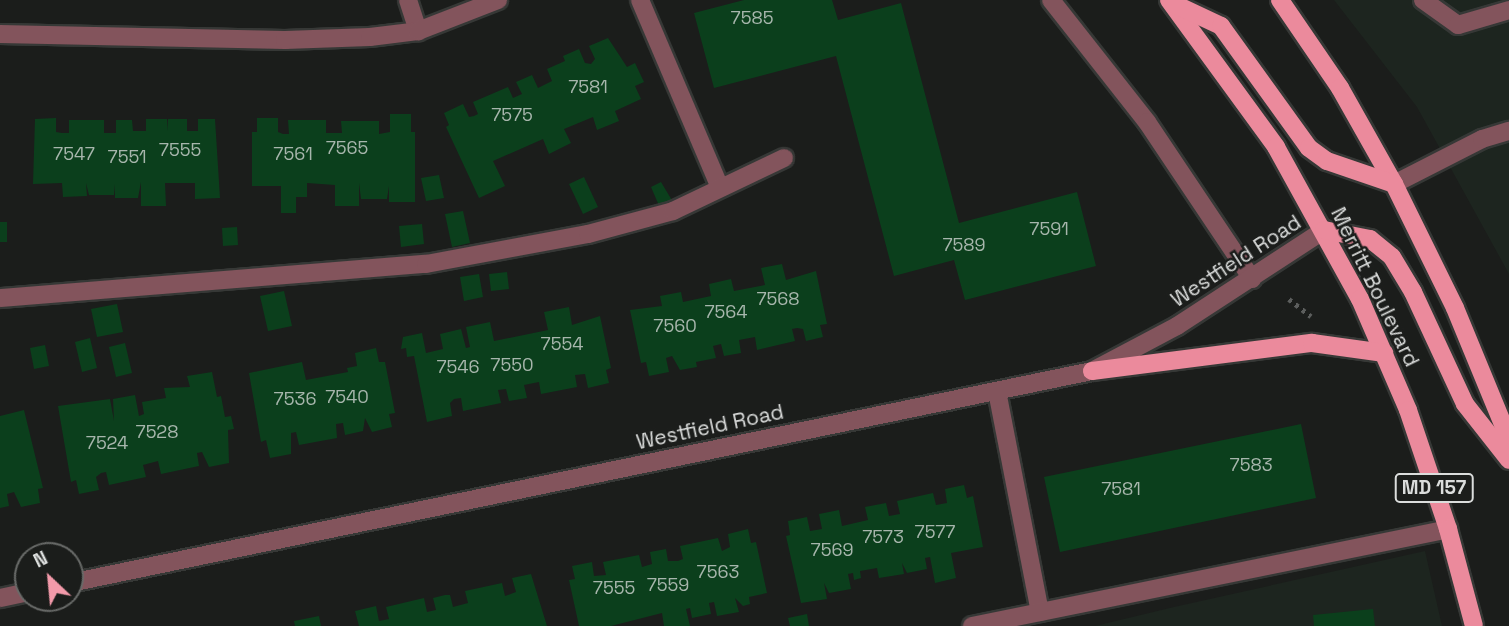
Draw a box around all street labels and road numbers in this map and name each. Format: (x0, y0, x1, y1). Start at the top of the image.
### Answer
street label: Merritt Boulevard (1325, 203, 1425, 371)
street label: Westfield Road (1166, 210, 1306, 312)
street label: Westfield Road (634, 399, 786, 455)
road number: MD 157 (1394, 472, 1474, 503)

